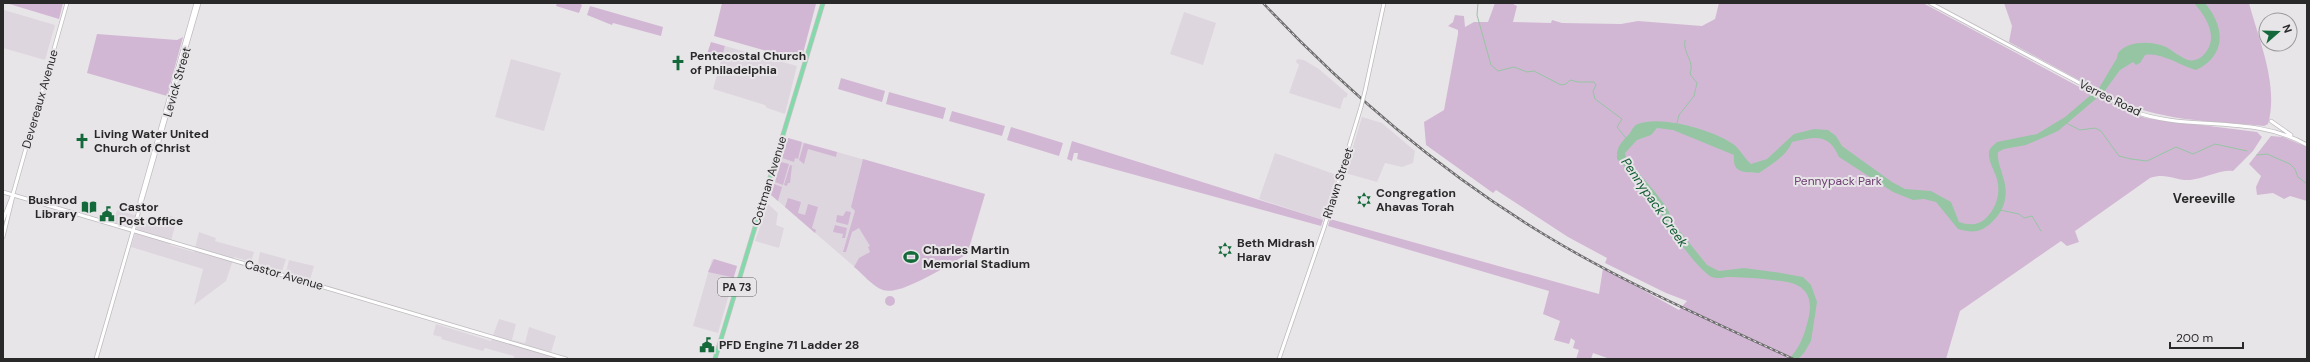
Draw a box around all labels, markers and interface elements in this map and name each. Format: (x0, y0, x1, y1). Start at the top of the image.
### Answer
north arrow (2258, 12, 2298, 52)
text: N (2279, 22, 2295, 35)
street label: Levick Street (159, 45, 195, 119)
street label: Devereaux Avenue (18, 48, 62, 150)
place label: Pentecostal Church of Philadelphia (690, 48, 806, 78)
church icon: Pentecostal Church of Philadelphia (669, 54, 687, 72)
street label: Verree Road (2076, 76, 2144, 120)
place label: Living Water United Church of Christ (94, 126, 209, 156)
church icon: Living Water United Church of Christ (73, 132, 91, 150)
street label: Cottman Avenue (748, 134, 790, 228)
street label: Rhawn Street (1319, 145, 1357, 221)
water label: Pennypack Creek (1617, 154, 1692, 251)
park label: Pennypack Park (1794, 173, 1882, 189)
place label: Congregation Ahavas Torah (1376, 185, 1456, 215)
district label: Vereeville (2173, 190, 2235, 207)
synagogue icon: Congregation Ahavas Torah (1355, 191, 1373, 209)
place label: Bushrod Library (28, 192, 78, 222)
library icon: Bushrod Library (80, 198, 98, 216)
place label: Castor Post Office (119, 199, 183, 229)
public building icon: Castor Post Office (98, 205, 116, 223)
place label: Beth Midrash Harav (1237, 235, 1315, 265)
synagogue icon: Beth Midrash Harav (1216, 241, 1234, 259)
place label: Charles Martin Memorial Stadium (923, 242, 1030, 272)
sports icon: Charles Martin Memorial Stadium (902, 248, 920, 266)
street label: Castor Avenue (243, 256, 325, 294)
road number: PA 73 (718, 278, 756, 296)
scale bar (2170, 324, 2243, 350)
text: 200 m (2176, 330, 2213, 346)
public building icon: PFD Engine 71 Ladder 28 (698, 336, 716, 354)
place label: PFD Engine 71 Ladder 28 (719, 337, 859, 353)

